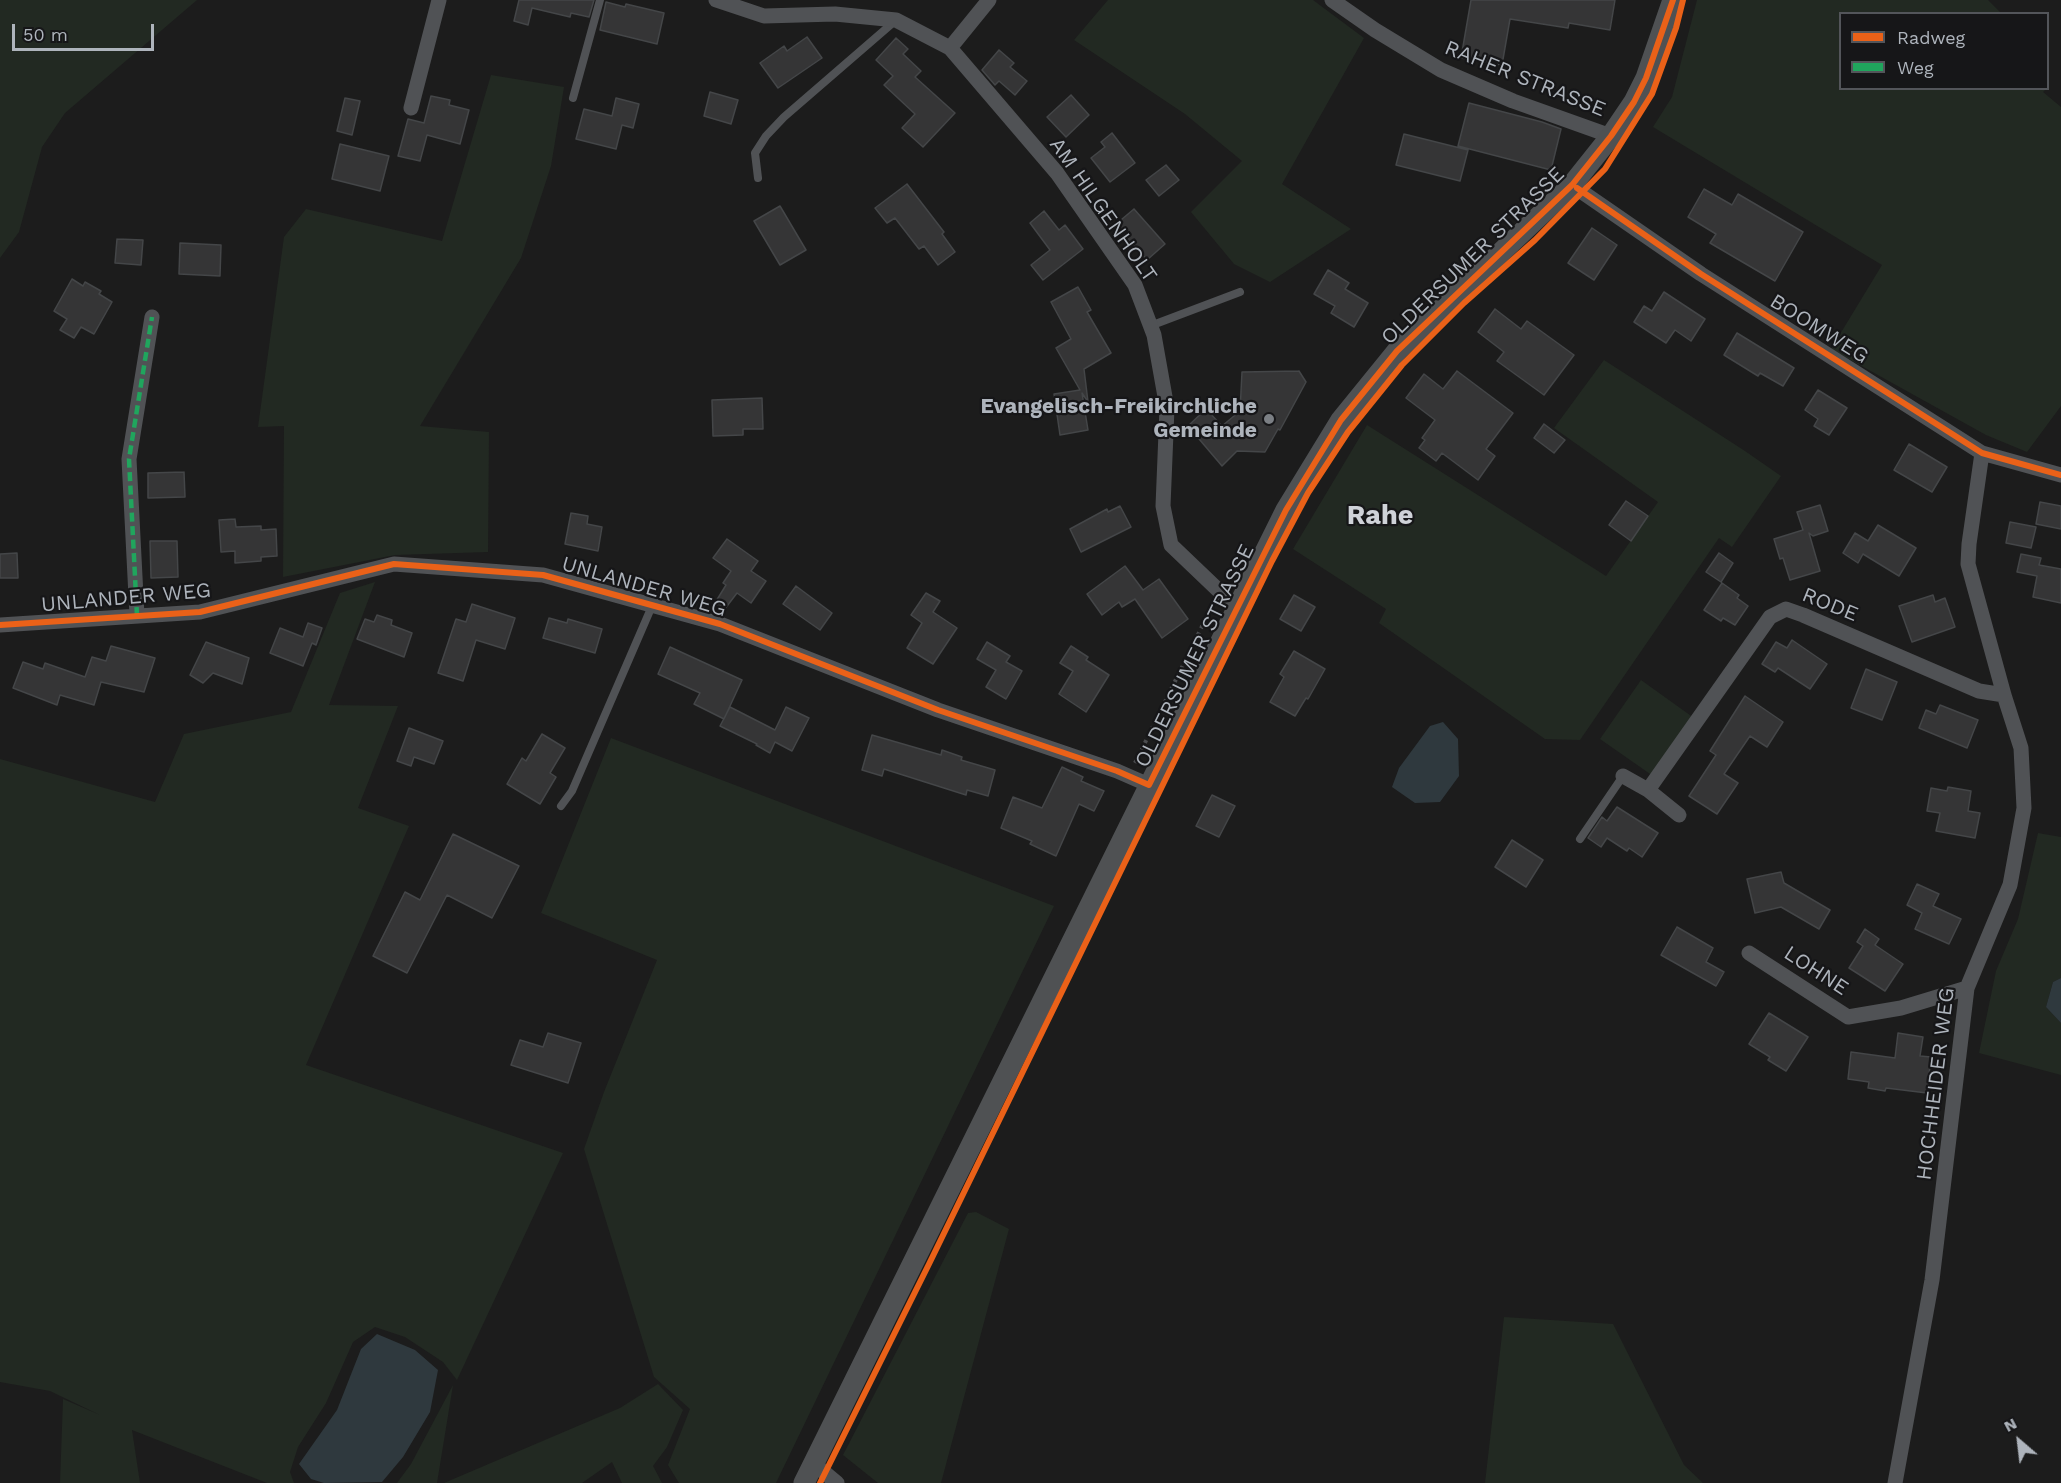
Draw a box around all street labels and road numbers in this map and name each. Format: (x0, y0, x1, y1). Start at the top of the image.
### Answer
street label: RAHER STRASSE (1441, 35, 1609, 123)
street label: AM HILGENHOLT (1044, 133, 1162, 287)
street label: OLDERSUMER STRASSE (1376, 162, 1570, 350)
street label: BOOMWEG (1765, 289, 1873, 369)
street label: OLDERSUMER STRASSE (1130, 540, 1260, 772)
street label: UNLANDER WEG (559, 551, 729, 623)
street label: UNLANDER WEG (40, 578, 212, 618)
street label: RODE (1798, 582, 1862, 628)
street label: LOHNE (1779, 941, 1853, 1001)
street label: HOCHHEIDER WEG (1912, 986, 1960, 1182)

